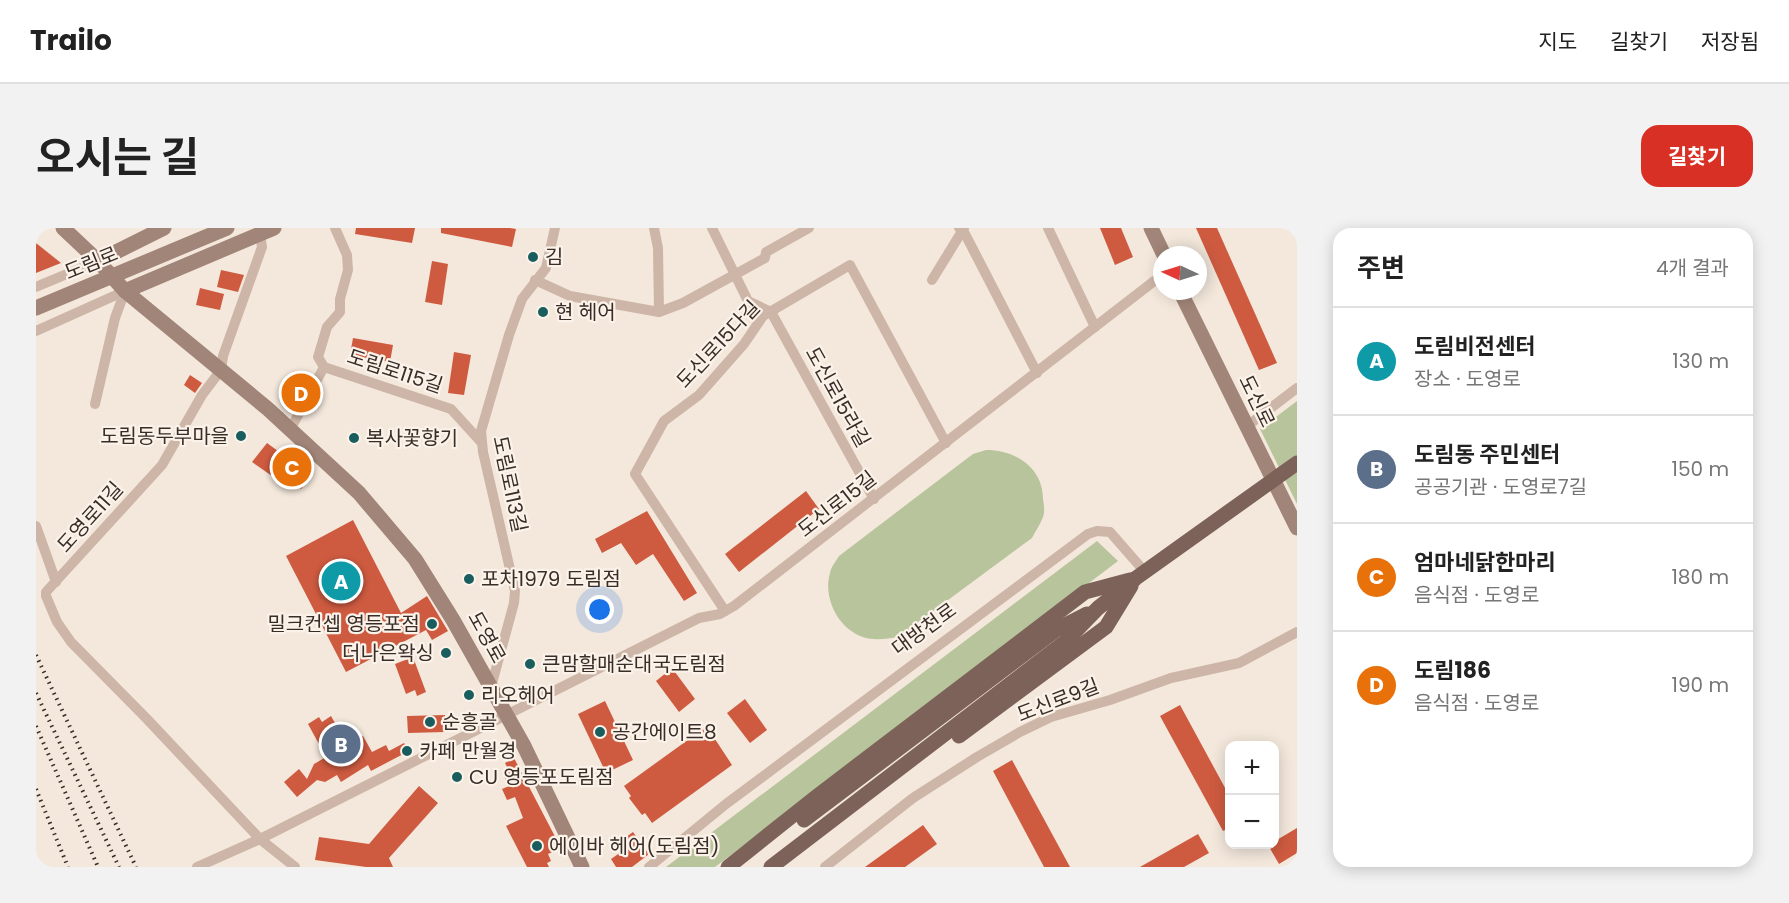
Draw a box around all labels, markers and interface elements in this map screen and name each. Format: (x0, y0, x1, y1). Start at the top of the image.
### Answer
text: Trailo (30, 21, 112, 60)
text: 지도 (1538, 27, 1577, 56)
text: 길찾기 (1610, 27, 1668, 56)
text: 저장됨 (1701, 27, 1759, 56)
button: 길찾기 (1641, 125, 1753, 187)
text: 오시는 길 (36, 128, 199, 187)
street label: 도림로 (60, 240, 122, 286)
place label: 김 (545, 243, 563, 271)
north arrow (1153, 246, 1207, 300)
marker: 김 (526, 250, 540, 264)
text: 주변 (1357, 250, 1405, 286)
text: 4개 결과 (1656, 254, 1729, 282)
street label: 도신로15다길 (670, 294, 766, 394)
place label: 현 헤어 (555, 298, 616, 326)
marker: 현 헤어 (536, 305, 550, 319)
text: 도림비전센터 (1414, 331, 1535, 362)
street label: 도림로115길 (344, 342, 446, 400)
street label: 도신로15라길 (799, 342, 877, 452)
text: A (1369, 347, 1384, 375)
text: 130 m (1672, 347, 1729, 375)
text: 장소 · 도영로 (1414, 365, 1521, 393)
pin: D (282, 370, 320, 416)
street label: 도신로 (1232, 370, 1282, 432)
place label: 도림동두부마을 (100, 422, 229, 450)
place label: 복사꽃향기 (366, 424, 458, 452)
marker: 도림동두부마을 (234, 429, 248, 443)
marker: 복사꽃향기 (347, 431, 361, 445)
street label: 도림로113길 (486, 433, 534, 535)
text: 도림동 주민센터 (1414, 439, 1560, 470)
pin: C (272, 444, 312, 490)
text: B (1370, 455, 1383, 483)
text: 150 m (1672, 455, 1729, 483)
street label: 도신로15길 (792, 464, 882, 544)
text: 공공기관 · 도영로7길 (1414, 473, 1587, 501)
street label: 도영로11길 (51, 476, 129, 558)
text: 엄마네닭한마리 (1414, 547, 1556, 578)
pin: A (322, 558, 360, 604)
text: C (1369, 563, 1384, 591)
text: 180 m (1671, 563, 1729, 591)
place label: 포차1979 도림점 (481, 565, 621, 593)
marker: 포차1979 도림점 (462, 572, 476, 586)
text: 음식점 · 도영로 (1414, 581, 1539, 609)
your location (585, 595, 614, 624)
street label: 대방천로 (886, 596, 962, 662)
street label: 도영로 (461, 606, 513, 668)
place label: 밀크컨셉 영등포점 (267, 610, 420, 638)
marker: 밀크컨셉 영등포점 (425, 617, 439, 631)
place label: 더나은왁싱 (342, 639, 434, 667)
marker: 더나은왁싱 (439, 646, 453, 660)
place label: 큰맘할매순대국도림점 (542, 650, 726, 678)
text: 도림186 (1414, 655, 1491, 686)
marker: 큰맘할매순대국도림점 (523, 657, 537, 671)
street label: 도신로9길 (1013, 671, 1103, 729)
text: D (1369, 671, 1384, 699)
text: 190 m (1672, 671, 1729, 699)
place label: 리오헤어 (481, 681, 555, 709)
marker: 리오헤어 (462, 688, 476, 702)
text: 음식점 · 도영로 (1414, 689, 1539, 717)
place label: 순흥골 (442, 708, 497, 736)
marker: 순흥골 (423, 715, 437, 729)
place label: 공간에이트8 (612, 718, 717, 746)
pin: B (322, 722, 360, 766)
marker: 공간에이트8 (593, 725, 607, 739)
place label: 카페 만월경 (419, 737, 516, 765)
map controls (1225, 741, 1279, 849)
button: + (1225, 741, 1279, 795)
marker: 카페 만월경 (400, 744, 414, 758)
place label: CU 영등포도림점 (469, 763, 614, 791)
marker: CU 영등포도림점 (450, 770, 464, 784)
button: − (1225, 795, 1279, 849)
place label: 에이바 헤어(도림점) (549, 832, 720, 860)
marker: 에이바 헤어(도림점) (530, 839, 544, 853)

